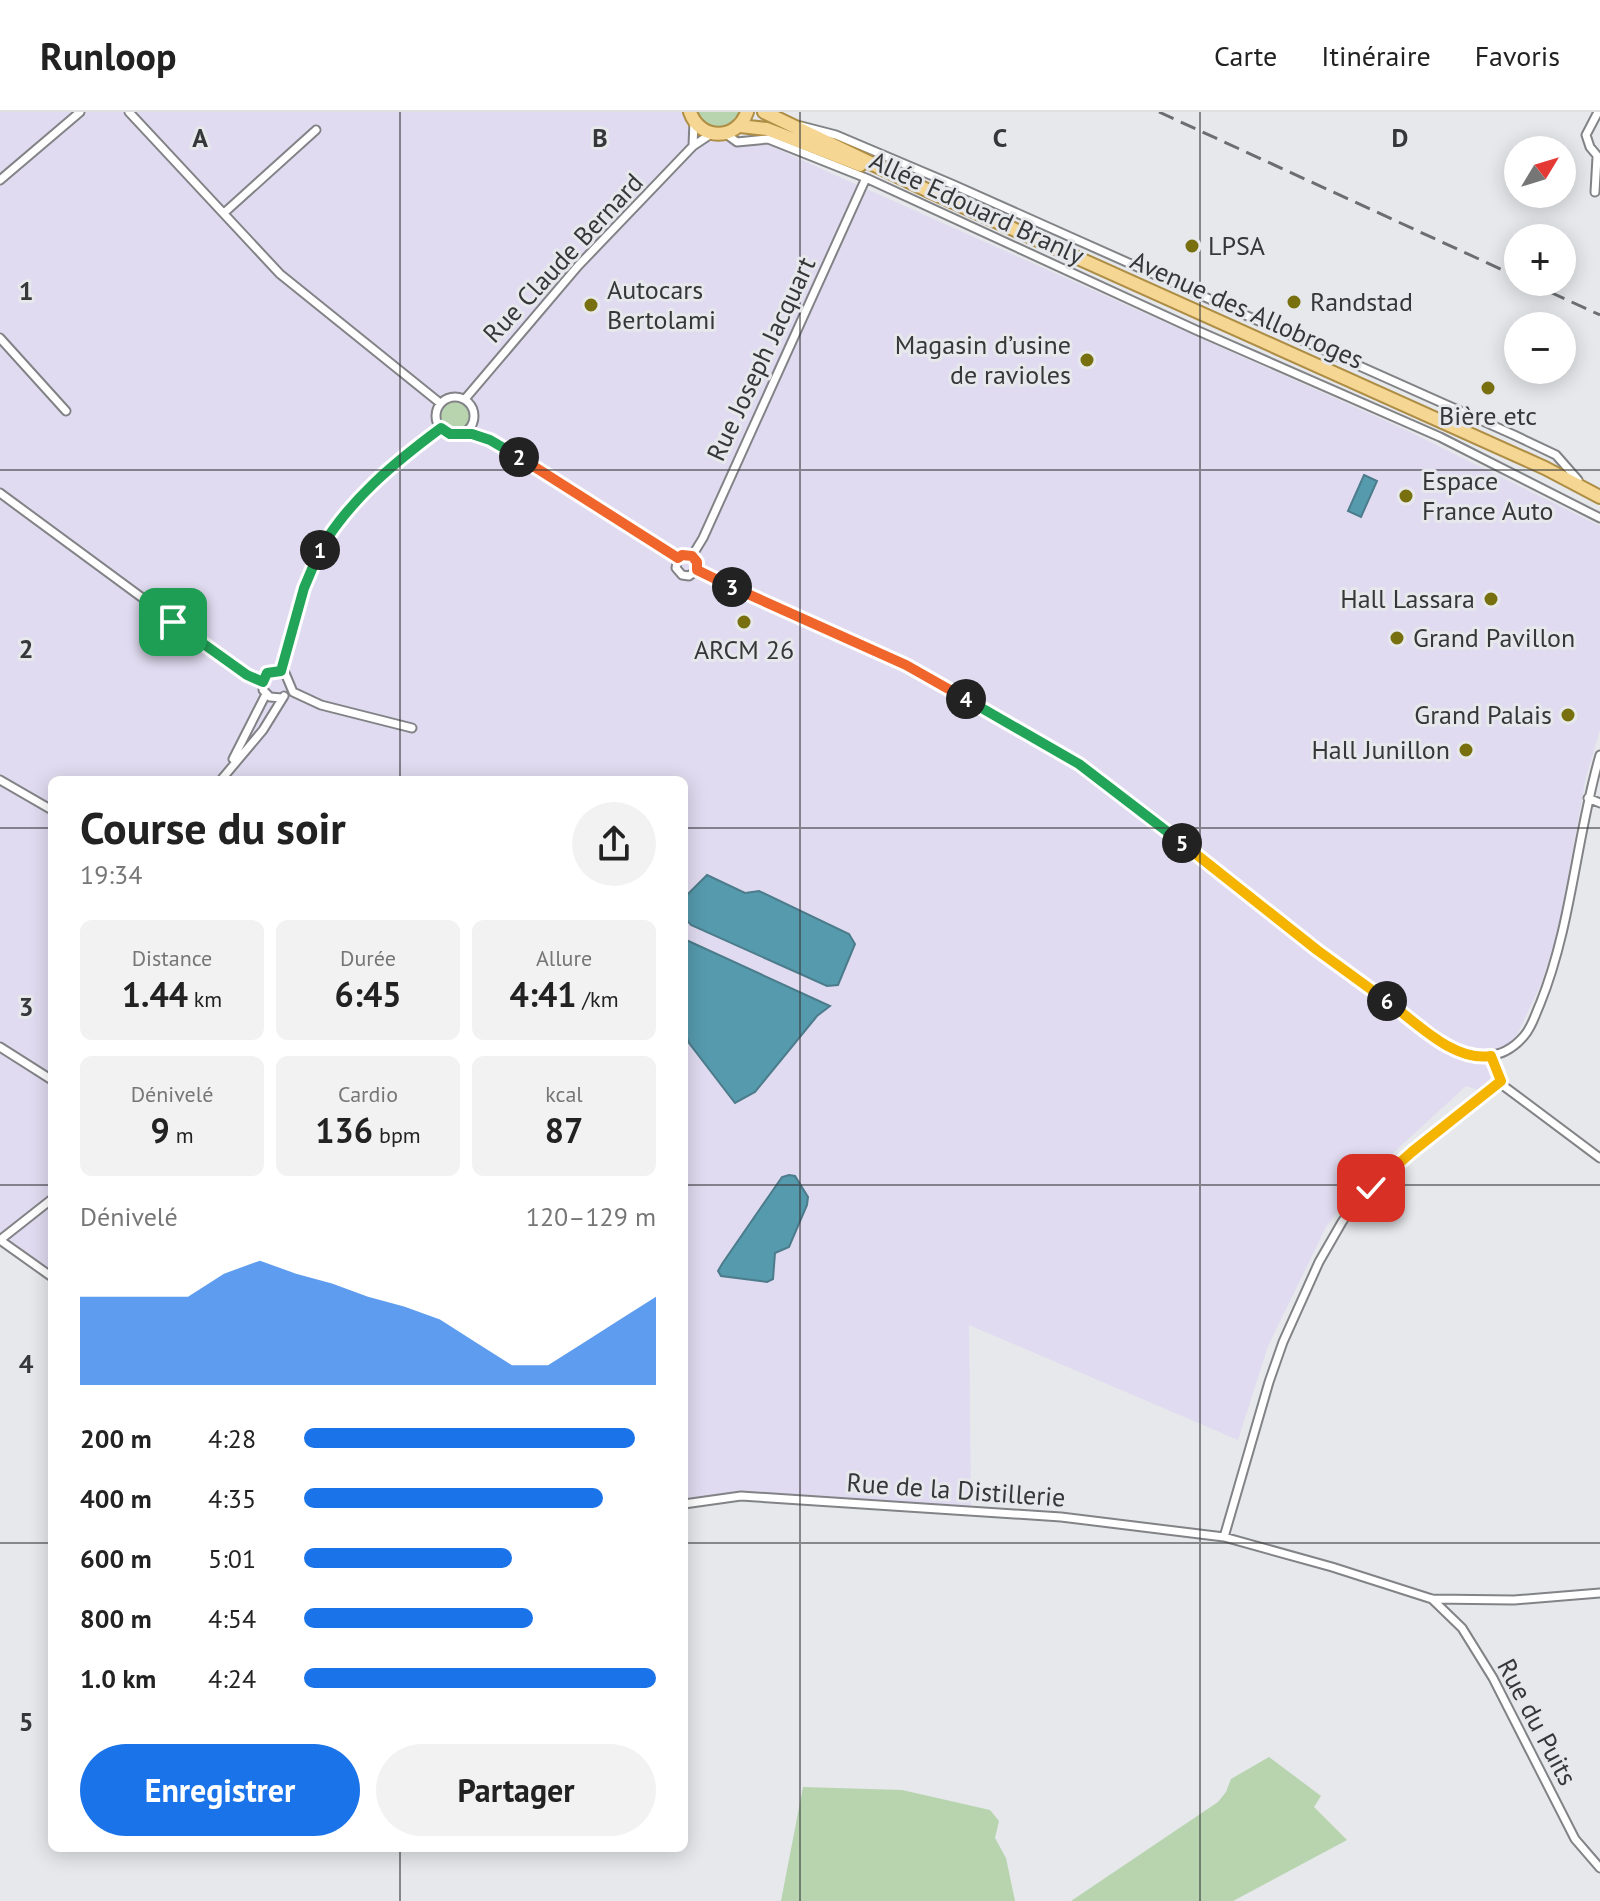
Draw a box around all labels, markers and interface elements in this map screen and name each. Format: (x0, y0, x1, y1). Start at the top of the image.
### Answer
text: Runloop (40, 31, 177, 80)
text: Carte (1214, 37, 1277, 74)
text: Itinéraire (1321, 37, 1431, 74)
text: Favoris (1475, 37, 1560, 74)
text: A (192, 121, 208, 154)
text: B (592, 121, 608, 154)
text: C (993, 121, 1007, 154)
text: D (1392, 121, 1408, 154)
north arrow (1504, 136, 1576, 208)
map controls (1504, 136, 1576, 384)
street label: Allée Edouard Branly (865, 143, 1090, 272)
street label: Rue Claude Bernard (476, 166, 650, 349)
button: + (1504, 224, 1576, 296)
place label: LPSA (1208, 229, 1265, 262)
marker: LPSA (1183, 237, 1201, 255)
street label: Avenue des Allobroges (1126, 243, 1369, 376)
street label: Rue Joseph Jacquart (699, 251, 822, 466)
place label: Autocars Bertolami (607, 273, 716, 336)
text: 1 (19, 274, 33, 307)
place label: Randstad (1310, 285, 1413, 318)
marker: Randstad (1285, 293, 1303, 311)
marker: Autocars Bertolami (582, 296, 600, 314)
button: − (1504, 312, 1576, 384)
place label: Magasin d’usine de ravioles (895, 328, 1071, 391)
marker: Magasin d’usine de ravioles (1078, 351, 1096, 369)
marker: Bière etc (1479, 379, 1497, 397)
place label: Bière etc (1439, 399, 1537, 432)
pin: 2 (499, 437, 539, 477)
text: 2 (513, 443, 525, 471)
place label: Espace France Auto (1422, 464, 1554, 527)
marker: Espace France Auto (1397, 487, 1415, 505)
pin: 1 (300, 530, 340, 570)
text: 1 (314, 536, 326, 564)
pin: 3 (712, 567, 752, 607)
text: 3 (726, 573, 738, 601)
place label: Hall Lassara (1340, 582, 1475, 615)
pin (139, 588, 207, 656)
marker: Hall Lassara (1482, 590, 1500, 608)
icon: arrive (151, 600, 195, 644)
marker: ARCM 26 (735, 613, 753, 631)
place label: Grand Pavillon (1413, 621, 1575, 654)
marker: Grand Pavillon (1388, 629, 1406, 647)
text: 2 (19, 632, 33, 665)
place label: ARCM 26 (694, 633, 794, 666)
pin: 4 (946, 679, 986, 719)
text: 4 (960, 685, 972, 713)
place label: Grand Palais (1414, 698, 1552, 731)
marker: Grand Palais (1559, 706, 1577, 724)
place label: Hall Junillon (1311, 733, 1450, 766)
marker: Hall Junillon (1457, 741, 1475, 759)
text: Course du soir (80, 799, 346, 856)
button: share (572, 802, 656, 886)
pin: 5 (1162, 823, 1202, 863)
text: 5 (1176, 829, 1188, 857)
text: 19:34 (80, 858, 142, 891)
text: Distance (132, 944, 212, 972)
text: Durée (340, 944, 396, 972)
text: Allure (536, 944, 592, 972)
text: 1.44 (122, 972, 188, 1016)
text: 6:45 (335, 972, 401, 1016)
text: 4:41 (509, 972, 576, 1016)
pin: 6 (1367, 981, 1407, 1021)
text: km (188, 985, 222, 1013)
text: /km (576, 985, 619, 1013)
text: 6 (1381, 987, 1393, 1015)
text: 3 (19, 990, 33, 1023)
text: Dénivelé (131, 1080, 213, 1108)
text: Cardio (338, 1080, 398, 1108)
text: kcal (545, 1080, 583, 1108)
text: 9 (150, 1108, 170, 1152)
text: 136 (315, 1108, 373, 1152)
text: 87 (545, 1108, 583, 1152)
text: m (170, 1121, 194, 1149)
text: bpm (373, 1121, 421, 1149)
pin (1337, 1154, 1405, 1222)
icon: check (1349, 1166, 1393, 1210)
text: Dénivelé (80, 1200, 178, 1233)
text: 120–129 m (526, 1200, 656, 1233)
text: 4 (19, 1347, 34, 1380)
text: 200 m (80, 1422, 152, 1455)
text: 4:28 (208, 1422, 256, 1455)
street label: Rue de la Distillerie (846, 1465, 1066, 1514)
text: 400 m (80, 1482, 152, 1515)
text: 4:35 (208, 1482, 256, 1515)
text: 600 m (80, 1542, 152, 1575)
text: 5:01 (208, 1542, 256, 1575)
text: 800 m (80, 1602, 152, 1635)
text: 4:54 (208, 1602, 256, 1635)
street label: Rue du Puits (1490, 1653, 1585, 1791)
text: 1.0 km (80, 1662, 156, 1695)
text: 4:24 (208, 1662, 256, 1695)
text: 5 (19, 1705, 33, 1738)
button: Enregistrer (80, 1744, 360, 1836)
button: Partager (376, 1744, 656, 1836)

